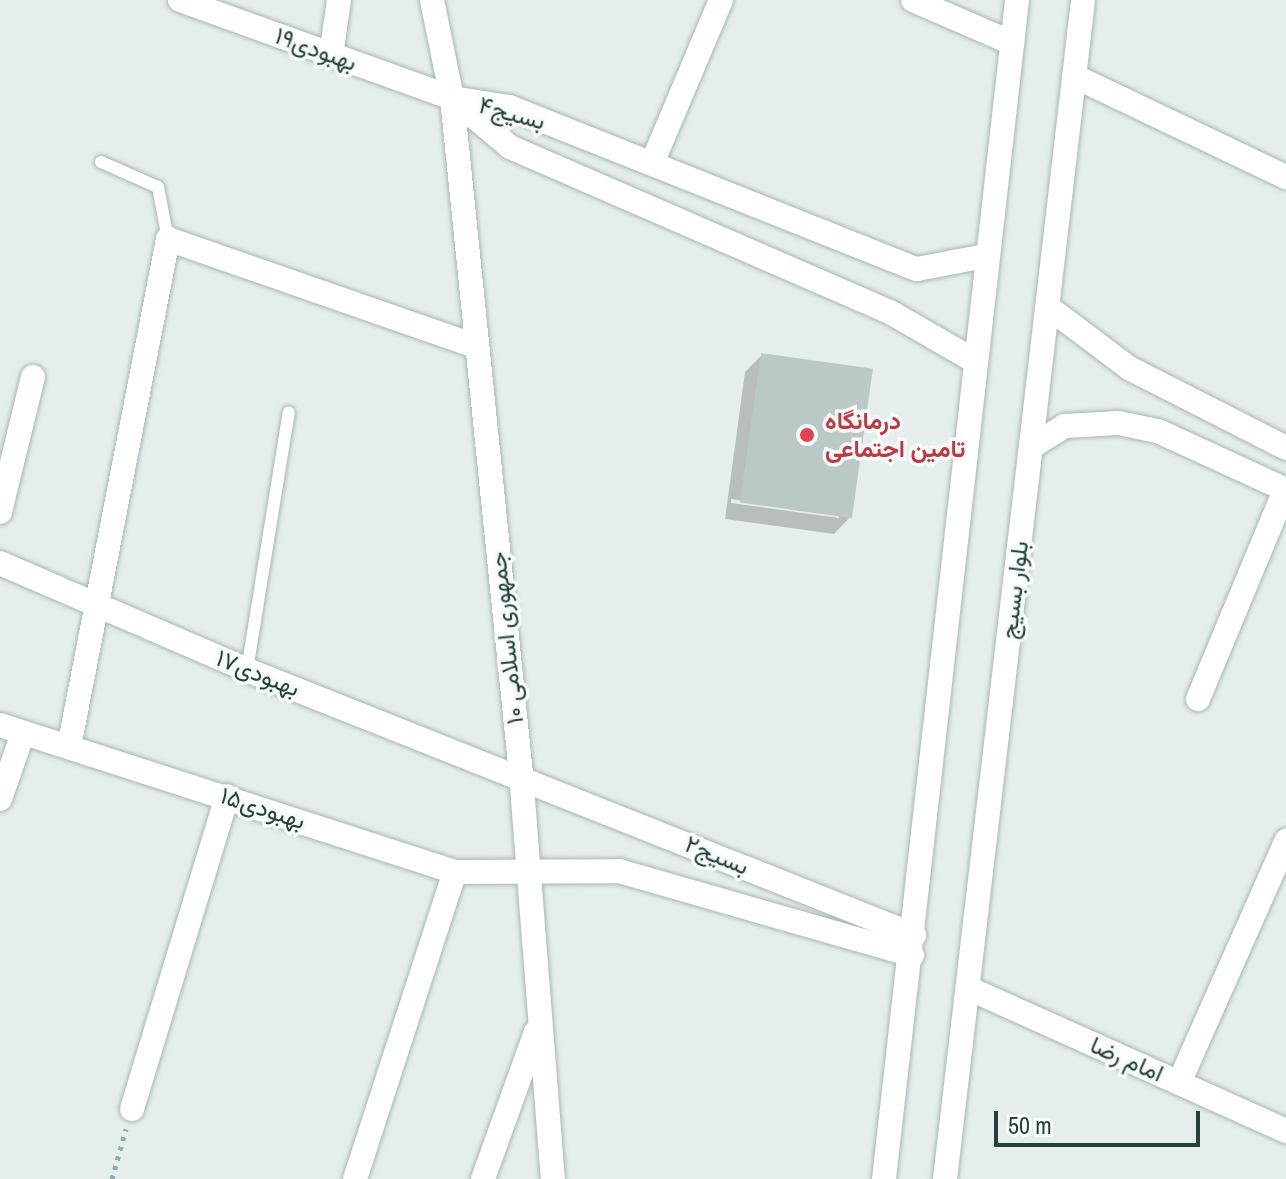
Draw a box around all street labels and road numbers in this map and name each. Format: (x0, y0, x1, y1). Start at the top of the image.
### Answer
street label: بهبودی۱۹ (271, 21, 361, 77)
street label: بسیج۴ (476, 90, 548, 136)
street label: بلوار بسیج (994, 539, 1034, 641)
street label: جمهوری اسلامی ۱۰ (483, 550, 529, 726)
street label: بهبودی۱۷ (212, 643, 304, 703)
street label: بهبودی۱۵ (217, 781, 309, 835)
street label: بسیج۲ (681, 829, 753, 881)
street label: امام رضا (1086, 1030, 1168, 1088)

